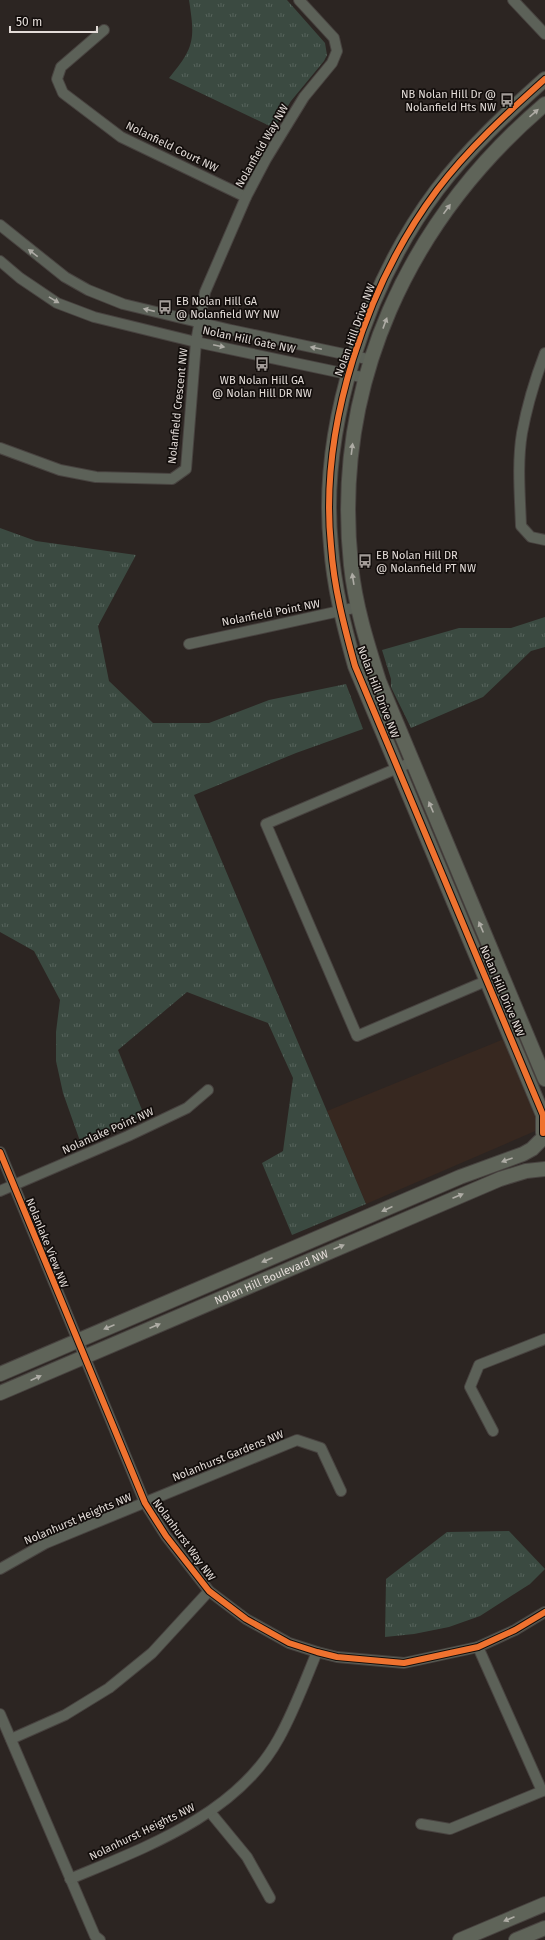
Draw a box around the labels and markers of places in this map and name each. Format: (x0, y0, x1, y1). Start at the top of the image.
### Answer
place label: NB Nolan Hill Dr @ Nolanfield Hts NW (401, 88, 496, 114)
bus stop icon: NB Nolan Hill Dr @ Nolanfield Hts NW (499, 92, 515, 108)
place label: EB Nolan Hill GA @ Nolanfield WY NW (176, 295, 279, 321)
bus stop icon: EB Nolan Hill GA @ Nolanfield WY NW (157, 299, 173, 315)
bus stop icon: WB Nolan Hill GA @ Nolan Hill DR NW (254, 356, 270, 372)
place label: WB Nolan Hill GA @ Nolan Hill DR NW (212, 374, 312, 400)
place label: EB Nolan Hill DR @ Nolanfield PT NW (376, 549, 476, 575)
bus stop icon: EB Nolan Hill DR @ Nolanfield PT NW (357, 553, 373, 569)

